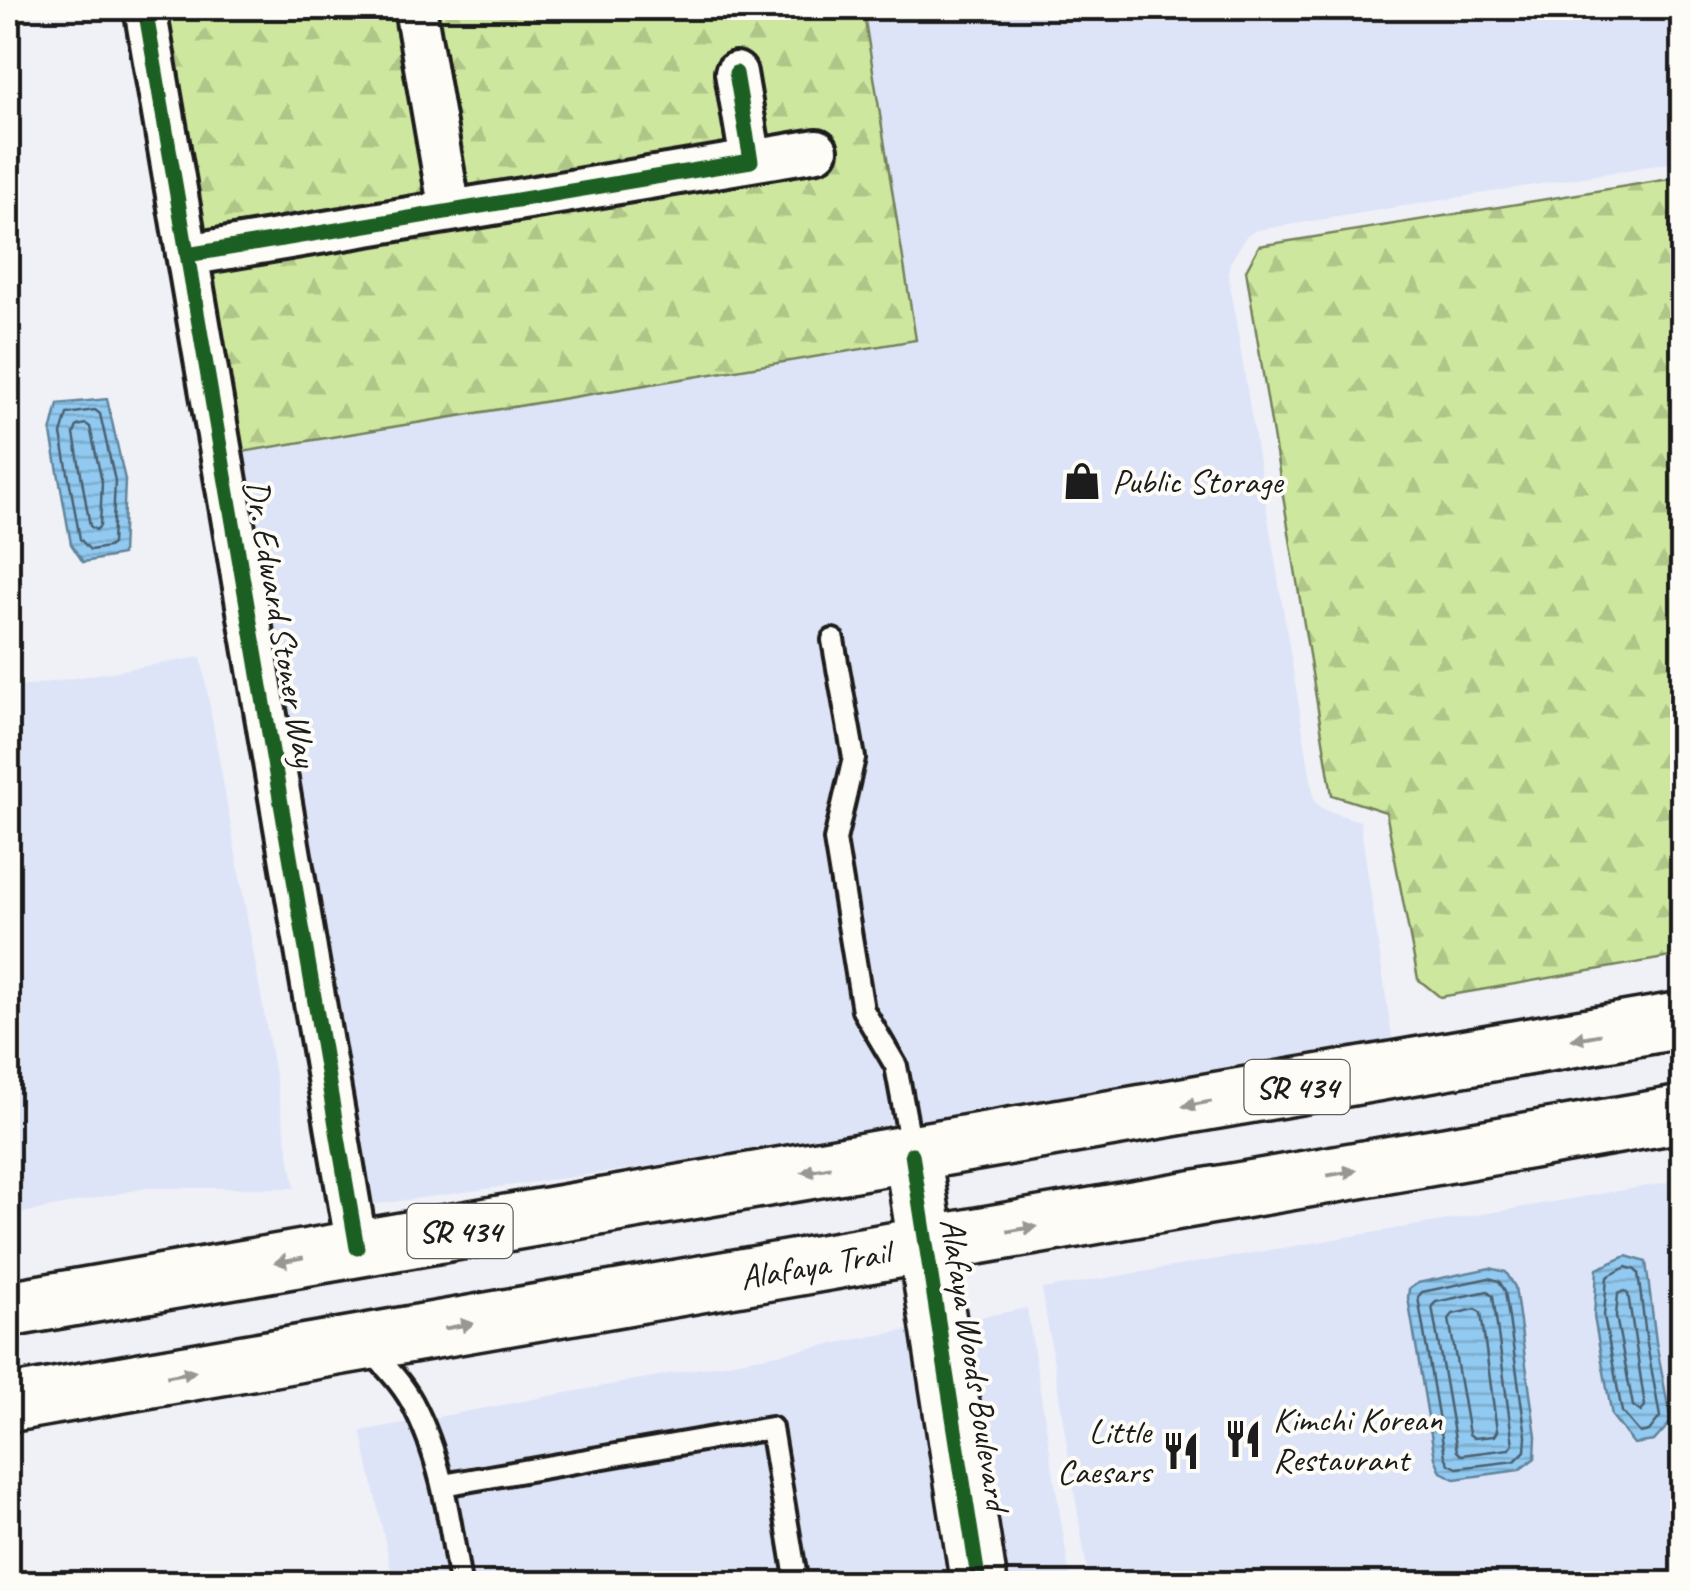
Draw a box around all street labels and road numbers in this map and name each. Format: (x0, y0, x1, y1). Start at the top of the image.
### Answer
street label: Dr. Edward Stoner Way (234, 476, 329, 772)
road number: SR 434 (1244, 1060, 1350, 1114)
road number: SR 434 (408, 1204, 512, 1258)
street label: Alafaya Woods Boulevard (930, 1215, 1021, 1518)
street label: Alafaya Trail (737, 1229, 899, 1300)

